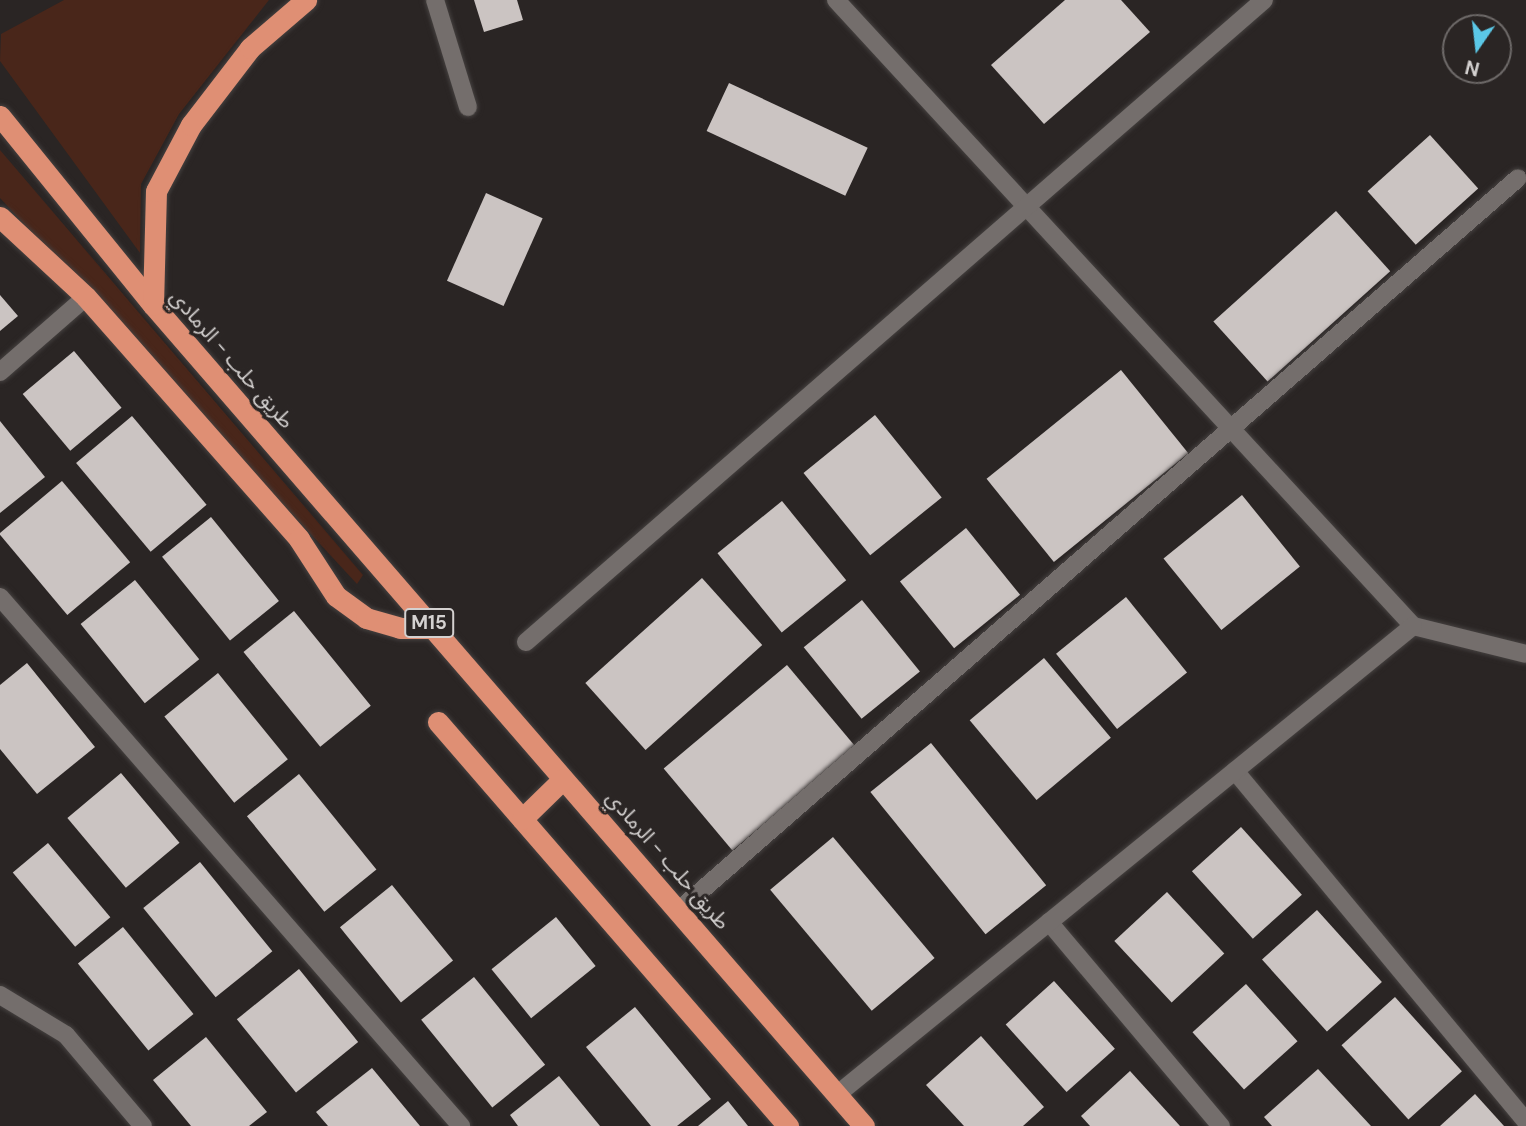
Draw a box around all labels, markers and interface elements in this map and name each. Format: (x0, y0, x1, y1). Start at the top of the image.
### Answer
north arrow (1442, 14, 1512, 84)
text: N (1463, 54, 1482, 82)
street label: طريق حلب - الرمادي (165, 284, 299, 434)
road number: M15 (403, 608, 455, 638)
street label: طريق حلب - الرمادي (601, 785, 735, 935)

